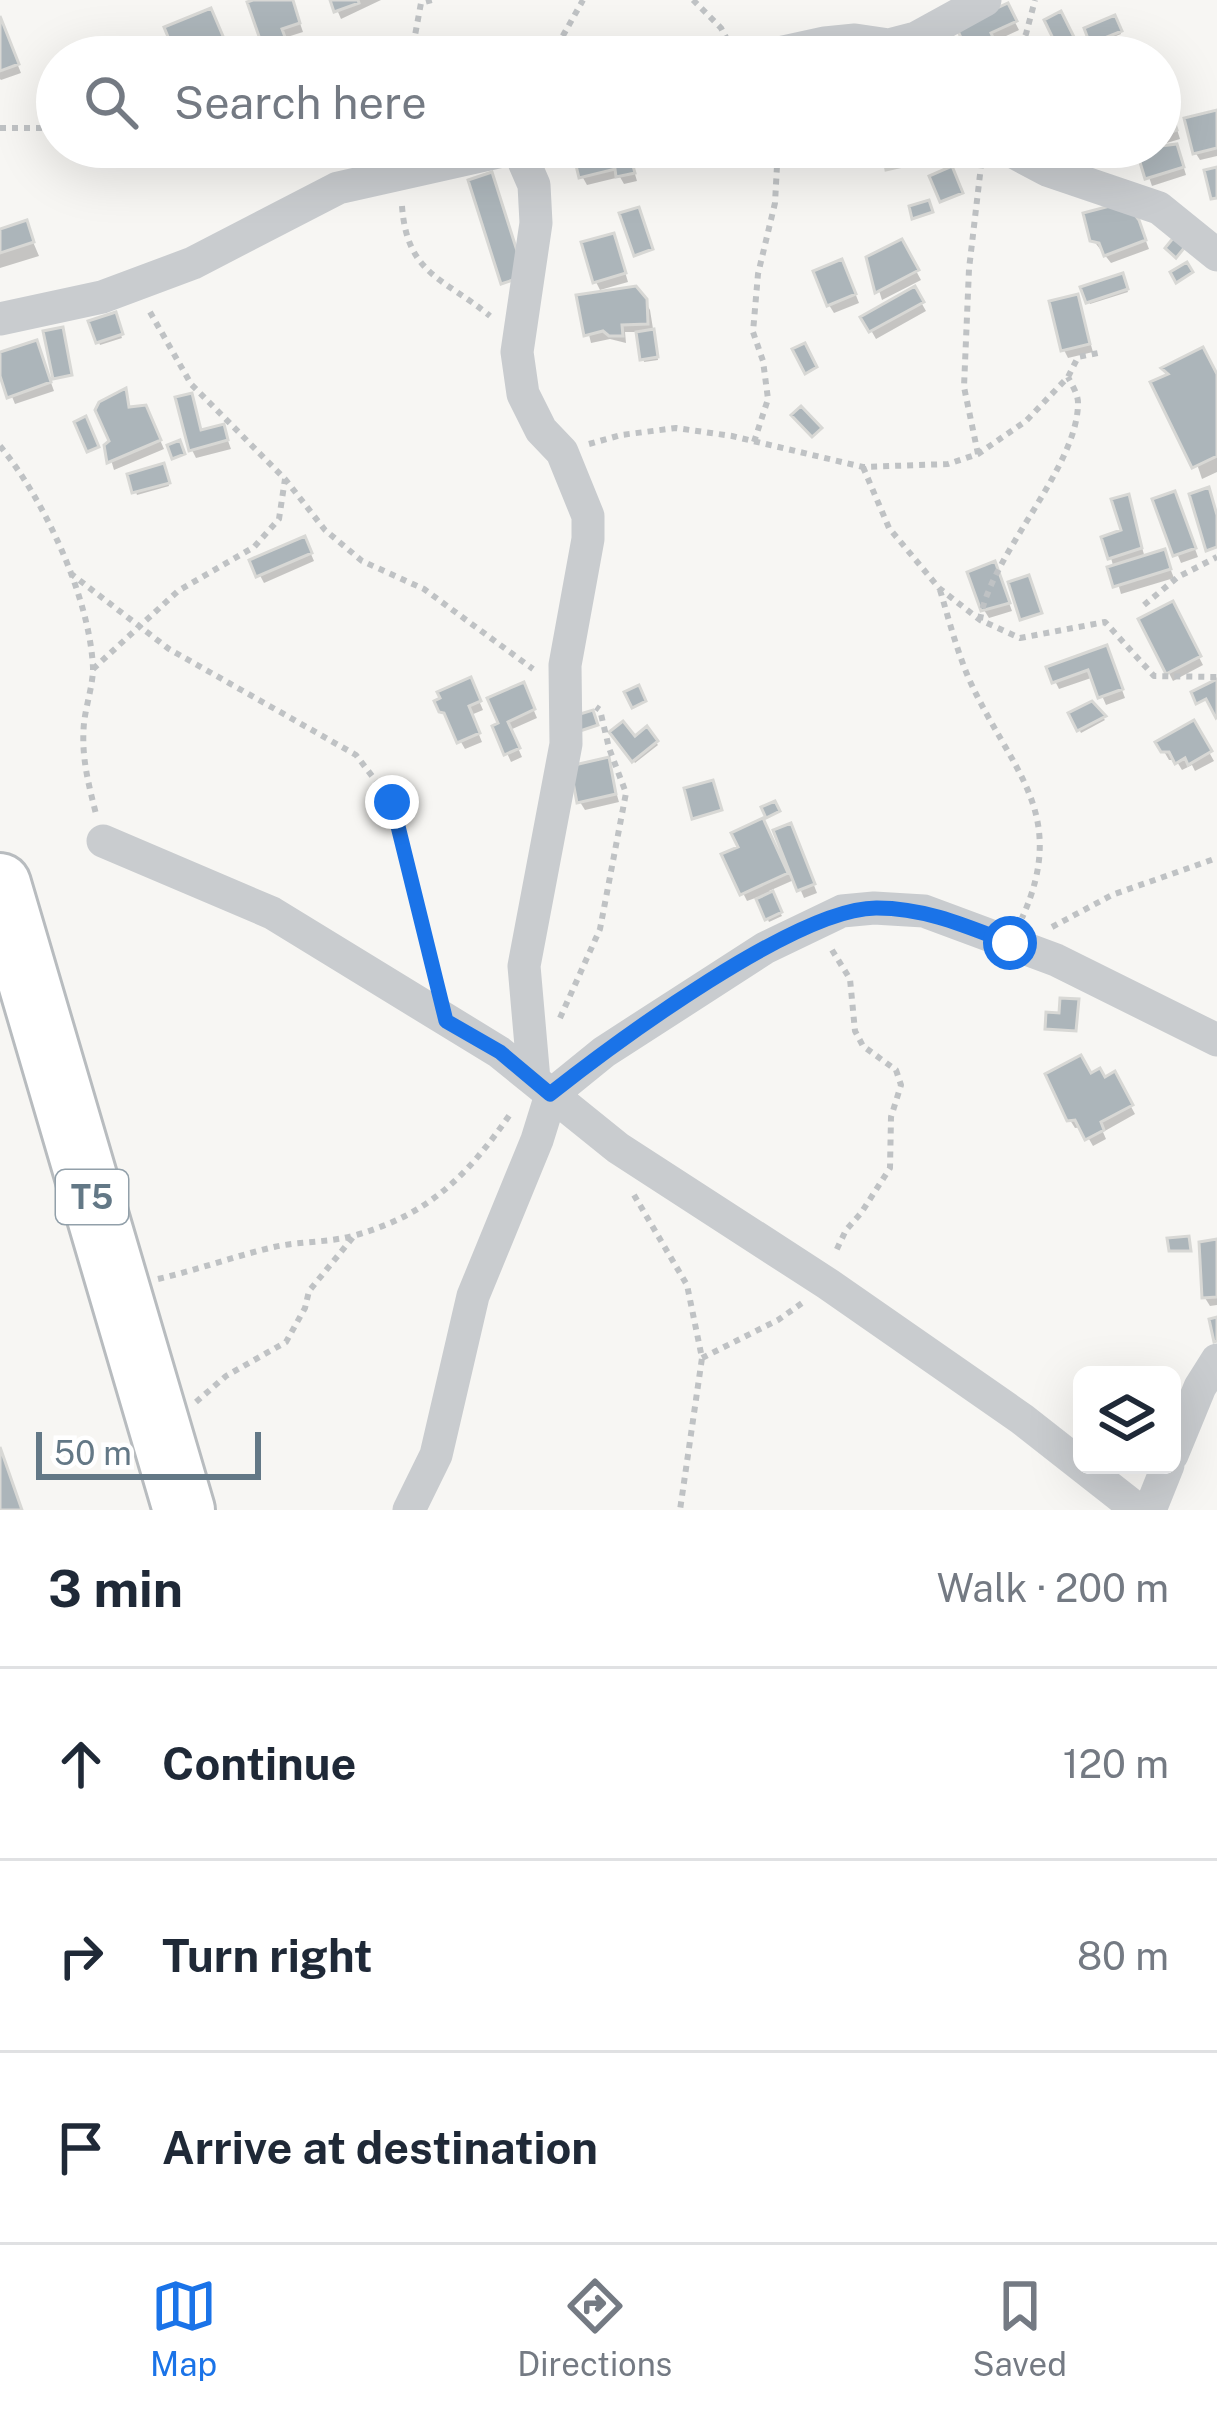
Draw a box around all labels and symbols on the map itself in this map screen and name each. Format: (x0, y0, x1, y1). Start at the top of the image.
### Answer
route end (365, 775, 419, 829)
route start (983, 916, 1037, 970)
road number: T5 (56, 1170, 128, 1224)
scale bar (36, 1426, 261, 1479)

